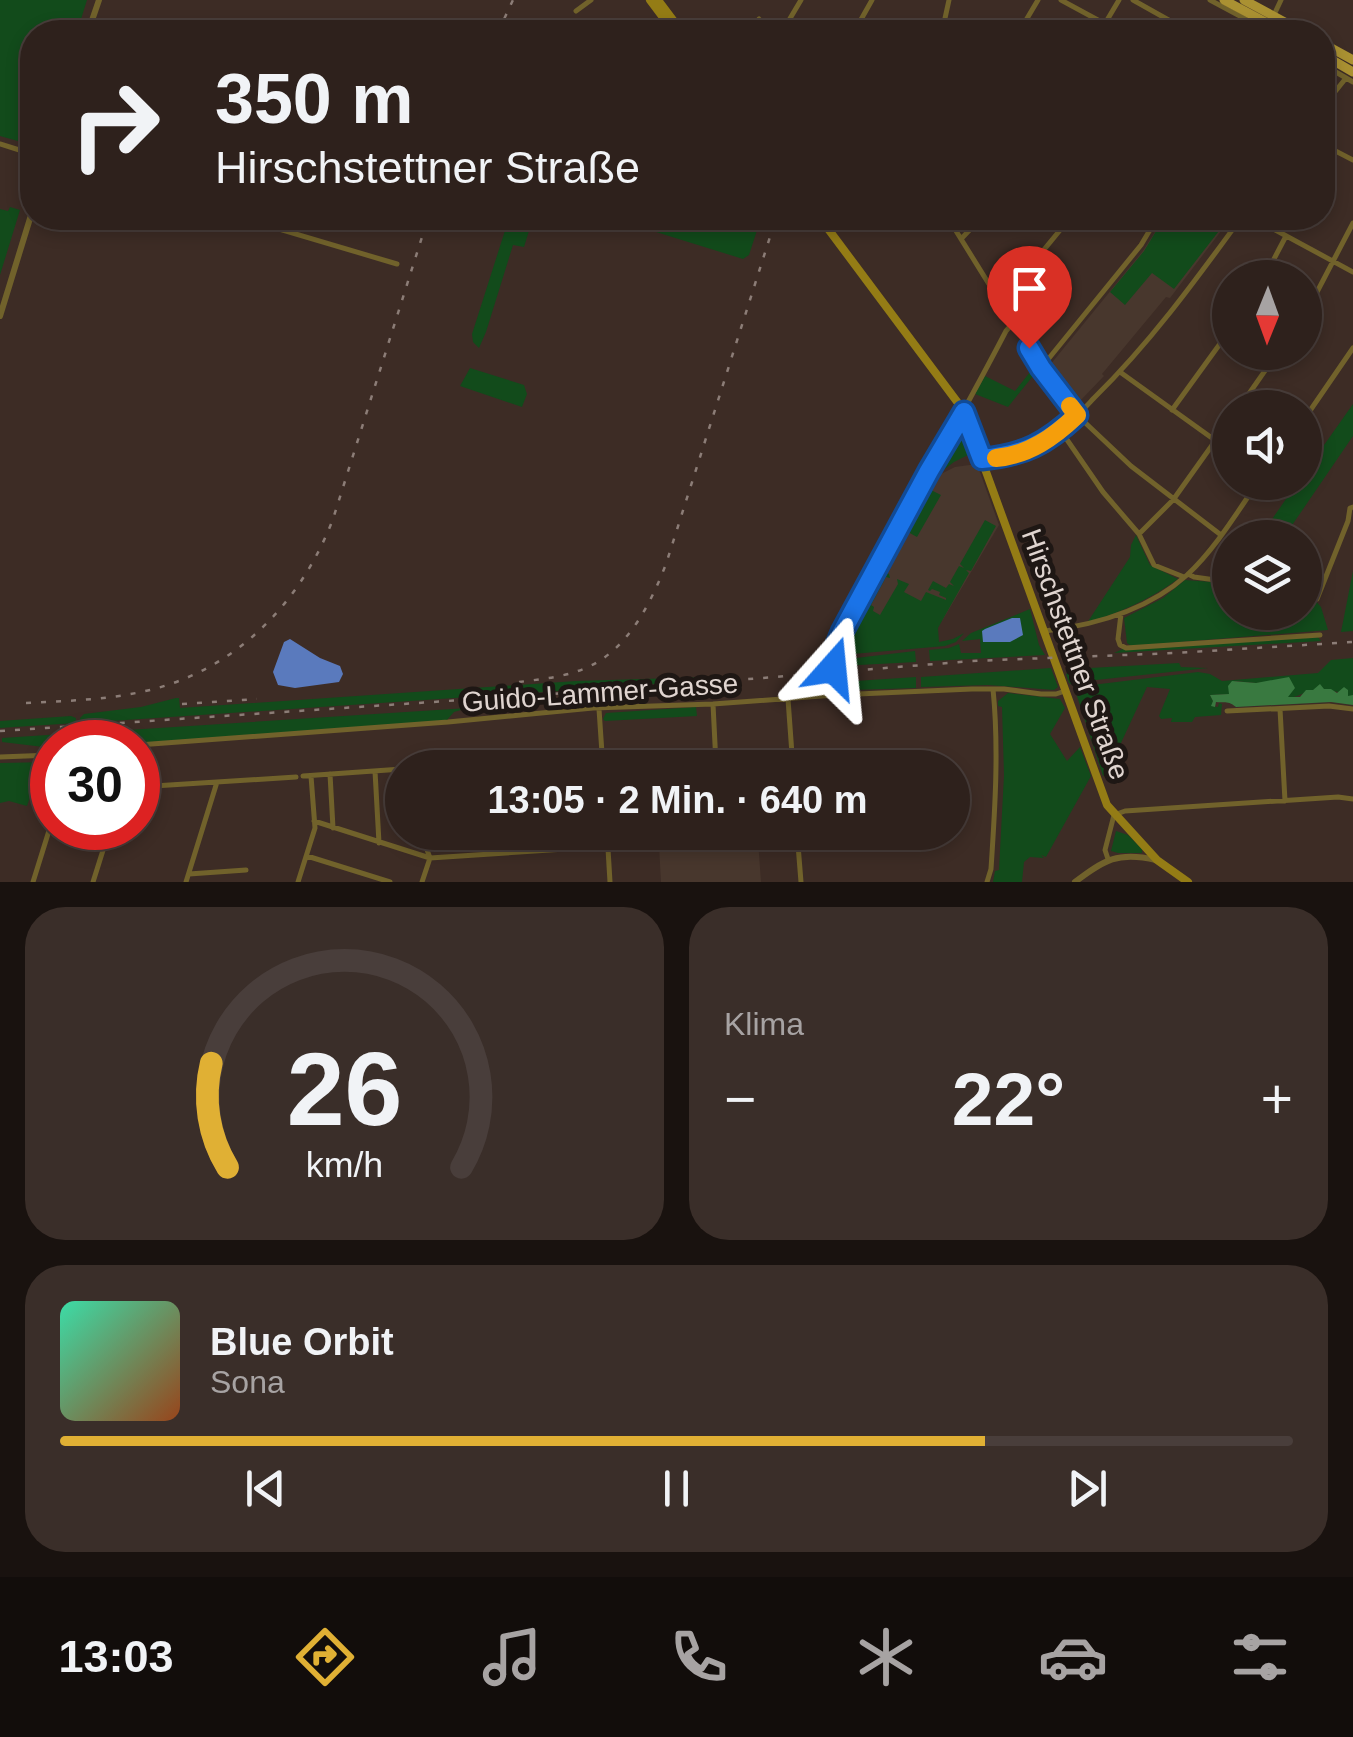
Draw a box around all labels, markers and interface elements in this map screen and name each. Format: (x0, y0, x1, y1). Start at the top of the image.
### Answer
icon: right (50, 60, 180, 190)
text: 350 m (215, 60, 413, 138)
text: Hirschstettner Straße (215, 142, 640, 193)
pin (987, 246, 1072, 349)
north arrow (1212, 260, 1322, 370)
map controls (1212, 260, 1322, 630)
icon: arrive (1002, 261, 1057, 316)
button: sound (1212, 390, 1322, 500)
button: layers (1212, 520, 1322, 630)
street label: Hirschstettner Straße (1016, 525, 1135, 784)
position arrow (781, 616, 885, 720)
street label: Guido-Lammer-Gasse (461, 667, 739, 718)
speed limit sign: 30 (30, 720, 160, 850)
text: 13:05 · 2 Min. · 640 m (487, 779, 868, 821)
text: Klima (724, 1006, 804, 1042)
text: 26 (287, 1031, 402, 1147)
text: 22° (952, 1057, 1065, 1141)
text: − (724, 1068, 756, 1130)
text: + (1261, 1068, 1293, 1130)
text: km/h (306, 1145, 383, 1185)
text: Blue Orbit (210, 1321, 394, 1363)
text: Sona (210, 1364, 285, 1400)
icon: previous (238, 1461, 293, 1516)
icon: pause (649, 1461, 704, 1516)
icon: next (1060, 1461, 1115, 1516)
icon: directions (290, 1622, 360, 1692)
icon: music (477, 1622, 547, 1692)
icon: phone (664, 1622, 734, 1692)
icon: climate (851, 1622, 921, 1692)
icon: car (1038, 1622, 1108, 1692)
icon: filters (1225, 1622, 1295, 1692)
text: 13:03 (58, 1631, 174, 1682)

